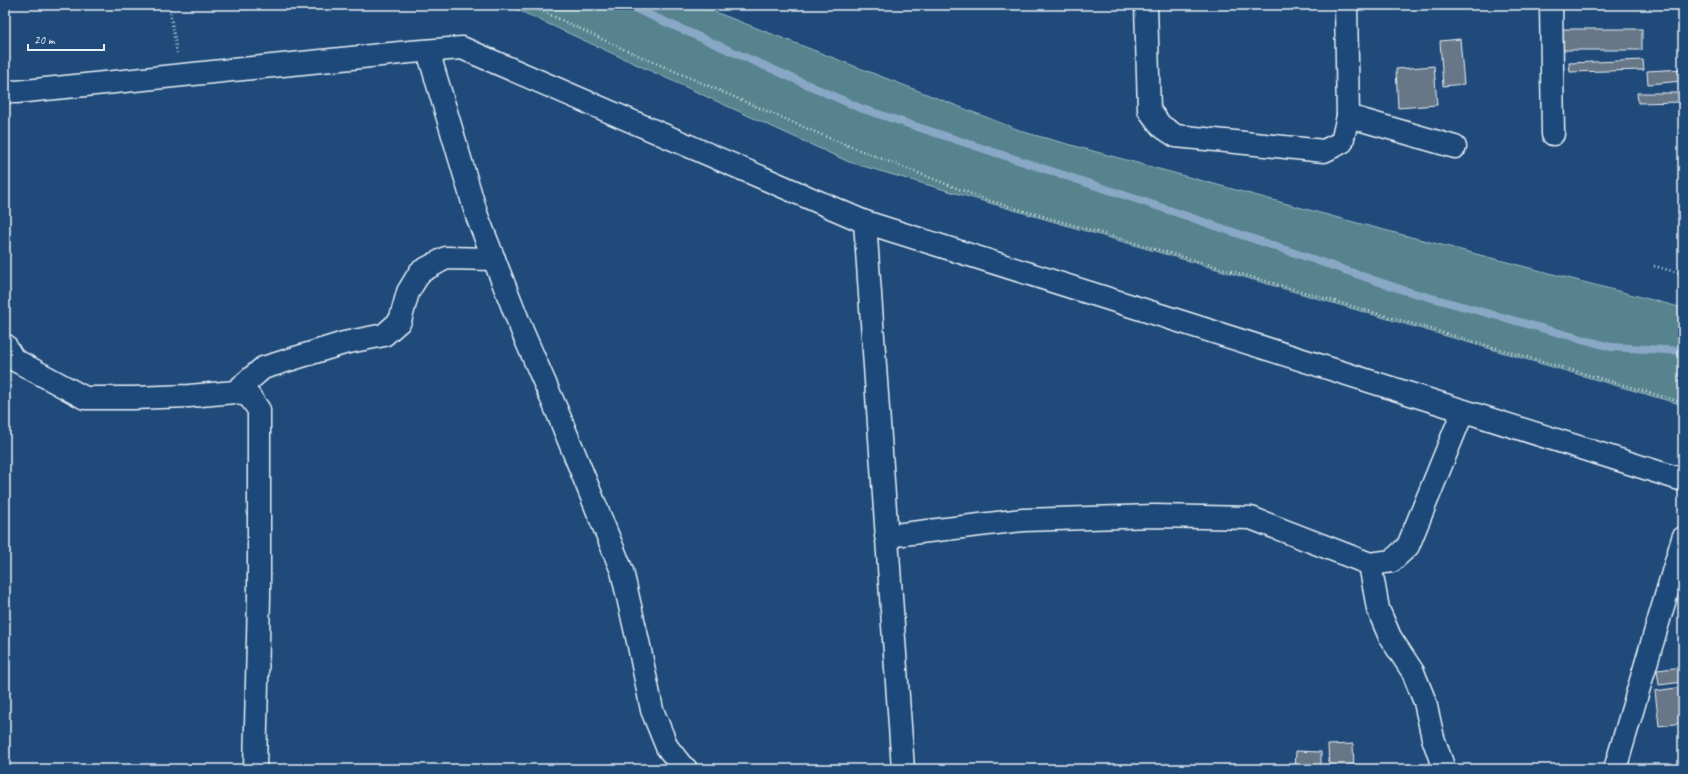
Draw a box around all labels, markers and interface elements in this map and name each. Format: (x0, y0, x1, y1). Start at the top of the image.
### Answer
scale bar (28, 26, 104, 52)
text: 20 m (34, 32, 56, 48)

